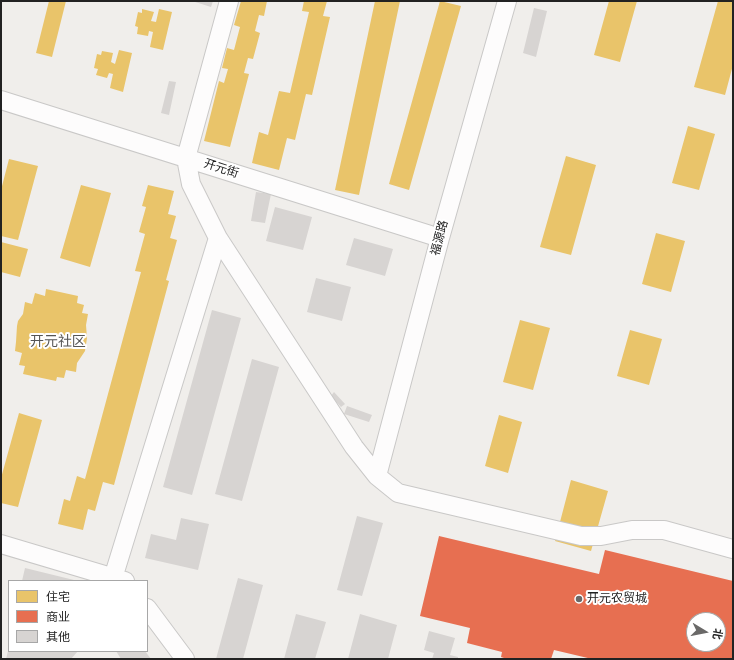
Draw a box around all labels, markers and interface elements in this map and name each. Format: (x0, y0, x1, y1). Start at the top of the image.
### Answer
street label: 开元街 (202, 157, 240, 181)
street label: 福源路 (428, 219, 452, 257)
district label: 开元社区 (30, 334, 86, 350)
legend (8, 580, 148, 652)
text: 住宅 (46, 590, 70, 605)
place label: 开元农贸城 (587, 592, 647, 606)
marker: 开元农贸城 (574, 594, 584, 604)
text: 商业 (46, 610, 70, 625)
north arrow (686, 612, 726, 652)
text: 北 (710, 627, 725, 641)
text: 其他 (46, 630, 70, 645)

